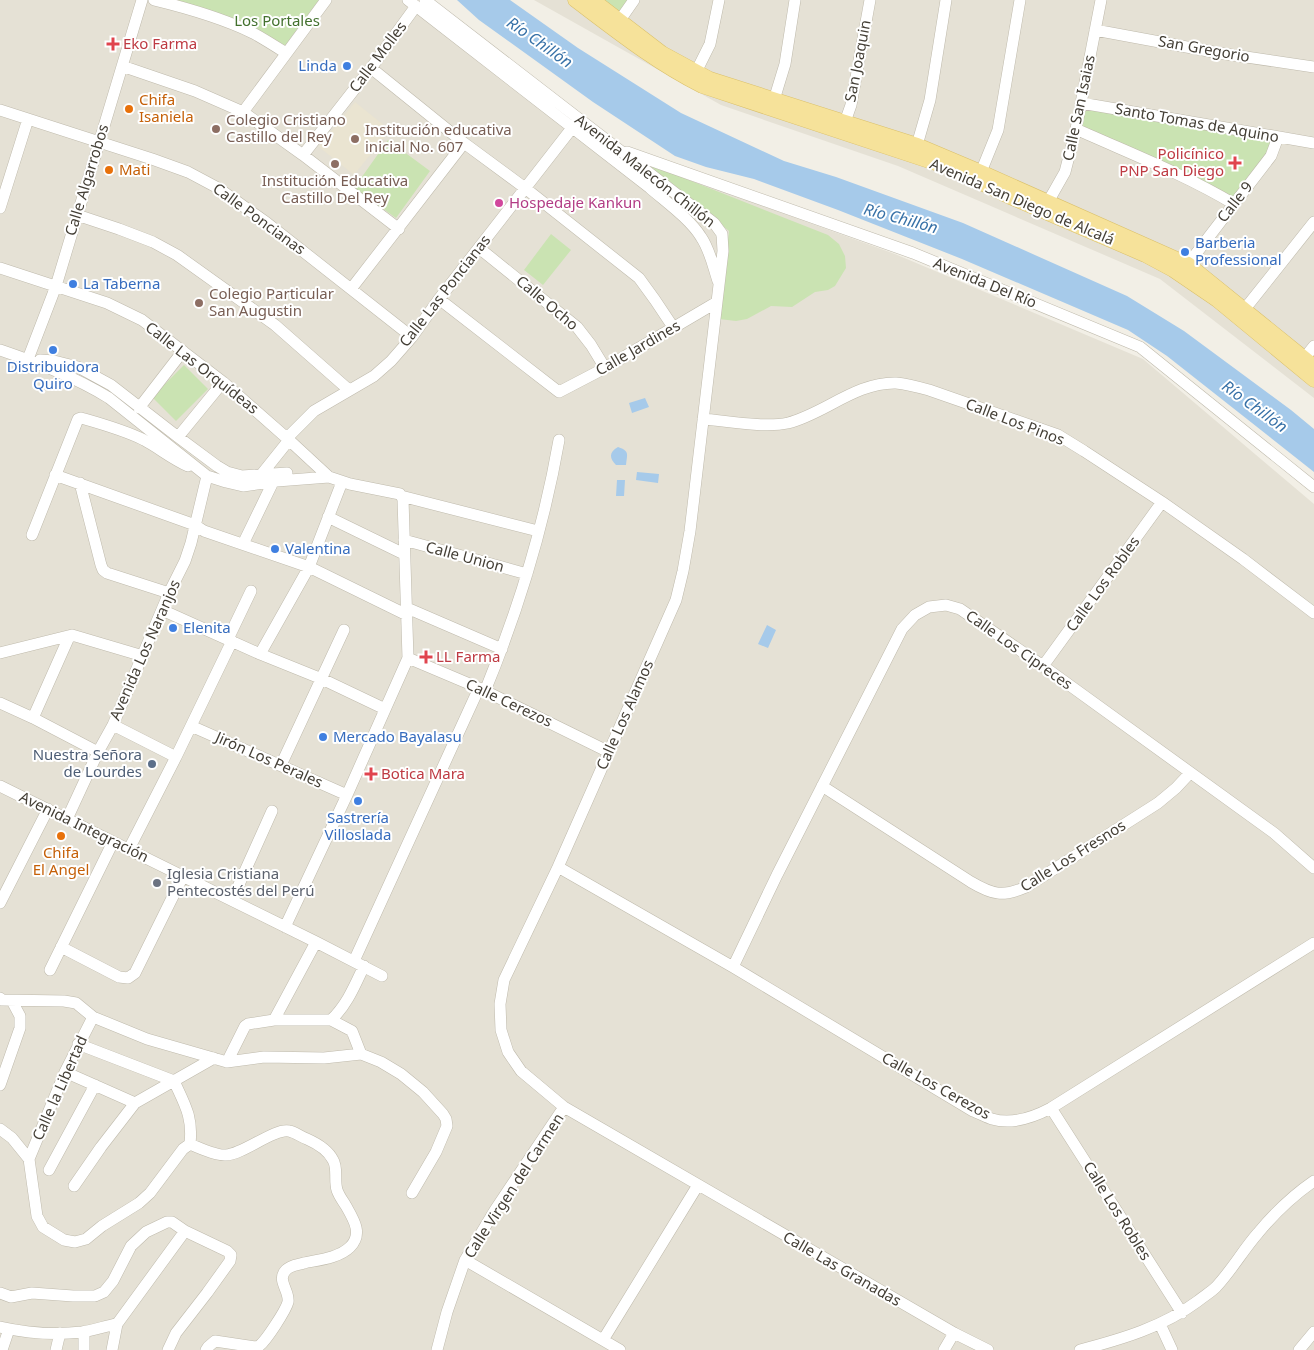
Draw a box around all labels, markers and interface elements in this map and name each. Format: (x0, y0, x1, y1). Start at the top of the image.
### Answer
park label: Los Portales (234, 10, 320, 30)
water label: Río Chillón (503, 11, 577, 73)
street label: Calle Molles (344, 17, 410, 96)
street label: San Joaquin (839, 18, 875, 103)
street label: San Gregorio (1157, 30, 1251, 66)
place label: Eko Farma (123, 33, 197, 53)
marker: Eko Farma (107, 38, 119, 50)
street label: Calle San Isaias (1057, 53, 1099, 163)
place label: Linda (298, 55, 337, 75)
marker: Linda (341, 60, 353, 72)
place label: Chifa Isaniela (139, 89, 194, 126)
street label: Santo Tomas de Aquino (1114, 98, 1281, 146)
marker: Chifa Isaniela (123, 103, 135, 115)
place label: Colegio Cristiano Castillo del Rey (226, 109, 346, 146)
street label: Avenida Malecón Chillón (571, 109, 720, 231)
place label: Institución educativa inicial No. 607 (365, 119, 512, 156)
street label: Calle Algarrobos (60, 121, 113, 238)
marker: Colegio Cristiano Castillo del Rey (210, 123, 222, 135)
marker: Institución educativa inicial No. 607 (349, 133, 361, 145)
place label: Policínico PNP San Diego (1119, 143, 1224, 180)
street label: Avenida San Diego de Alcalá (927, 153, 1118, 249)
marker: Policínico PNP San Diego (1228, 156, 1242, 170)
marker: Institución Educativa Castillo Del Rey (329, 158, 341, 170)
place label: Mati (119, 159, 150, 179)
marker: Mati (103, 164, 115, 176)
place label: Institución Educativa Castillo Del Rey (262, 170, 408, 207)
street label: Calle 9 (1212, 177, 1256, 226)
street label: Calle Poncianas (209, 178, 310, 259)
place label: Hospedaje Kankun (509, 192, 641, 212)
marker: Hospedaje Kankun (493, 197, 505, 209)
water label: Río Chillón (862, 198, 940, 238)
street label: Calle Las Poncianas (394, 230, 494, 351)
place label: Barberia Professional (1195, 232, 1282, 269)
marker: Barberia Professional (1179, 246, 1191, 258)
street label: Avenida Del Río (931, 252, 1040, 312)
street label: Calle Ocho (512, 270, 583, 334)
place label: La Taberna (83, 273, 160, 293)
marker: La Taberna (67, 278, 79, 290)
place label: Colegio Particular San Augustin (209, 283, 334, 320)
marker: Colegio Particular San Augustin (193, 297, 205, 309)
street label: Calle Jardines (592, 315, 683, 379)
street label: Calle Las Orquídeas (142, 317, 263, 418)
marker: Distribuidora Quiro (47, 344, 59, 356)
place label: Distribuidora Quiro (7, 356, 99, 393)
water label: Río Chillón (1218, 375, 1292, 437)
street label: Calle Los Pinos (963, 393, 1068, 449)
street label: Calle Los Robles (1061, 532, 1144, 635)
street label: Calle Union (424, 536, 507, 576)
place label: Valentina (285, 538, 351, 558)
marker: Valentina (269, 543, 281, 555)
street label: Avenida Los Naranjos (104, 576, 184, 723)
street label: Calle Los Cipreces (962, 605, 1077, 693)
place label: Elenita (183, 617, 231, 637)
marker: Elenita (167, 622, 179, 634)
place label: LL Farma (436, 646, 500, 666)
marker: LL Farma (420, 651, 432, 663)
street label: Calle Los Alamos (591, 657, 657, 773)
street label: Calle Cerezos (463, 673, 556, 731)
street label: Jirón Los Perales (211, 726, 326, 792)
place label: Mercado Bayalasu (333, 726, 462, 746)
marker: Mercado Bayalasu (317, 731, 329, 743)
place label: Nuestra Señora de Lourdes (33, 744, 142, 781)
marker: Nuestra Señora de Lourdes (146, 758, 158, 770)
place label: Botica Mara (381, 763, 465, 783)
marker: Botica Mara (365, 768, 377, 780)
street label: Avenida Integración (16, 786, 152, 866)
marker: Sastrería Villoslada (352, 795, 364, 807)
place label: Sastrería Villoslada (325, 807, 391, 844)
street label: Calle Los Fresnos (1016, 815, 1129, 896)
marker: Chifa El Angel (55, 830, 67, 842)
place label: Chifa El Angel (33, 842, 89, 879)
place label: Iglesia Cristiana Pentecostés del Perú (167, 863, 315, 900)
marker: Iglesia Cristiana Pentecostés del Perú (151, 877, 163, 889)
street label: Calle la Libertad (27, 1032, 91, 1143)
street label: Calle Los Cerezos (879, 1047, 994, 1123)
street label: Calle Virgen del Carmen (459, 1109, 568, 1262)
street label: Calle Los Robles (1079, 1157, 1156, 1264)
street label: Calle Las Granadas (780, 1226, 905, 1310)

